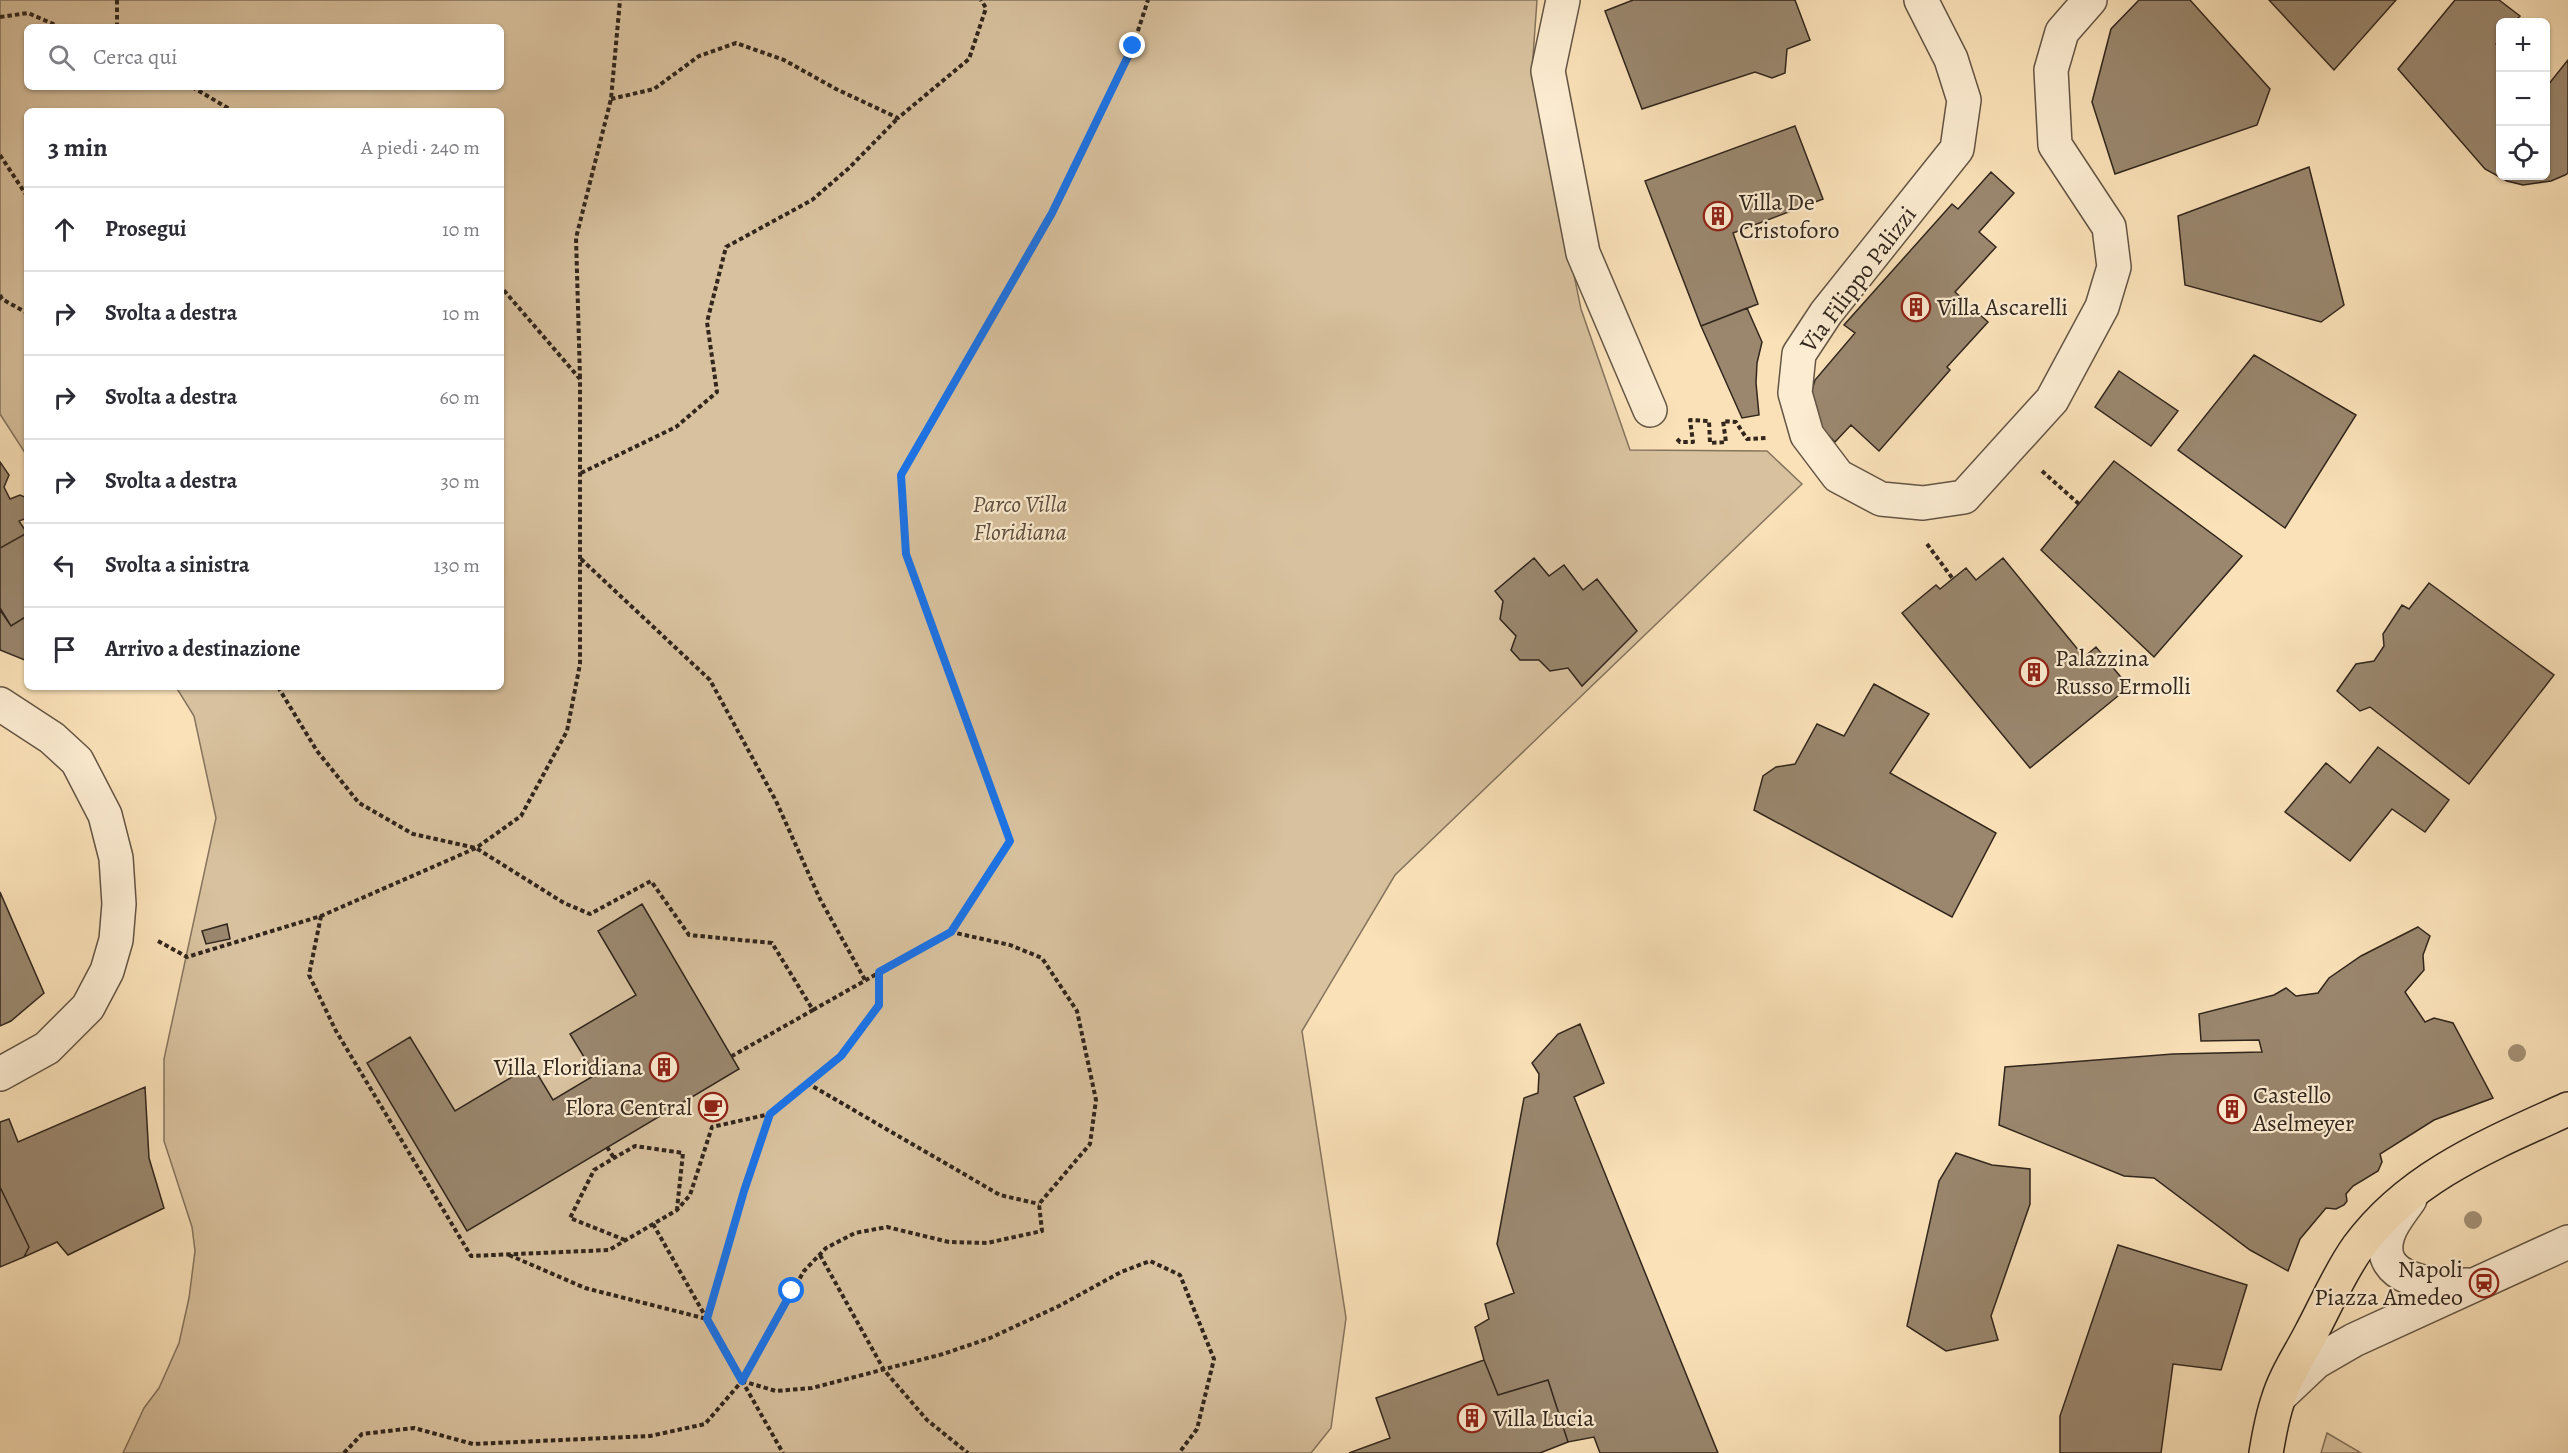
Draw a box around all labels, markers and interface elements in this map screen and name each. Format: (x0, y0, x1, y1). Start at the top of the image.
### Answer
map controls (2496, 18, 2550, 180)
button: + (2496, 18, 2550, 72)
search box (24, 24, 504, 90)
route end (1119, 32, 1145, 58)
icon: search (45, 41, 78, 74)
text: Cerca qui (93, 42, 178, 72)
button: − (2496, 72, 2550, 126)
button: locate (2496, 126, 2550, 180)
text: 3 min (48, 130, 108, 165)
text: A piedi · 240 m (361, 134, 480, 161)
place label: Villa De Cristoforo (1738, 186, 1839, 246)
street label: Via Filippo Palizzi (1792, 199, 1923, 359)
building icon: Villa De Cristoforo (1702, 200, 1734, 232)
icon: ahead (48, 213, 81, 246)
text: Prosegui (105, 214, 186, 244)
text: 10 m (442, 216, 480, 243)
building icon: Villa Ascarelli (1900, 291, 1932, 323)
place label: Villa Ascarelli (1936, 291, 2068, 323)
icon: right (48, 297, 81, 330)
text: Svolta a destra (105, 298, 237, 328)
text: 10 m (442, 300, 480, 327)
icon: right (48, 381, 81, 414)
text: Svolta a destra (105, 382, 237, 412)
text: 60 m (440, 384, 480, 411)
icon: right (48, 465, 81, 498)
text: Svolta a destra (105, 466, 237, 496)
text: 30 m (440, 468, 480, 495)
park label: Parco Villa Floridiana (973, 488, 1067, 548)
icon: left (48, 549, 81, 582)
text: Svolta a sinistra (105, 550, 250, 580)
text: 130 m (434, 552, 480, 579)
icon: arrive (48, 633, 81, 666)
text: Arrivo a destinazione (105, 634, 300, 664)
place label: Palazzina Russo Ermolli (2055, 642, 2191, 702)
building icon: Palazzina Russo Ermolli (2018, 656, 2050, 688)
place label: Villa Floridiana (493, 1051, 644, 1083)
building icon: Villa Floridiana (648, 1051, 680, 1083)
place label: Castello Aselmeyer (2252, 1079, 2354, 1139)
place label: Flora Central (565, 1091, 692, 1123)
cafe icon: Flora Central (697, 1091, 729, 1123)
building icon: Castello Aselmeyer (2216, 1093, 2248, 1125)
place label: Napoli Piazza Amedeo (2314, 1253, 2463, 1313)
station icon: Napoli Piazza Amedeo (2468, 1267, 2500, 1299)
route start (778, 1277, 804, 1303)
building icon: Villa Lucia (1456, 1402, 1488, 1434)
place label: Villa Lucia (1492, 1402, 1595, 1434)

